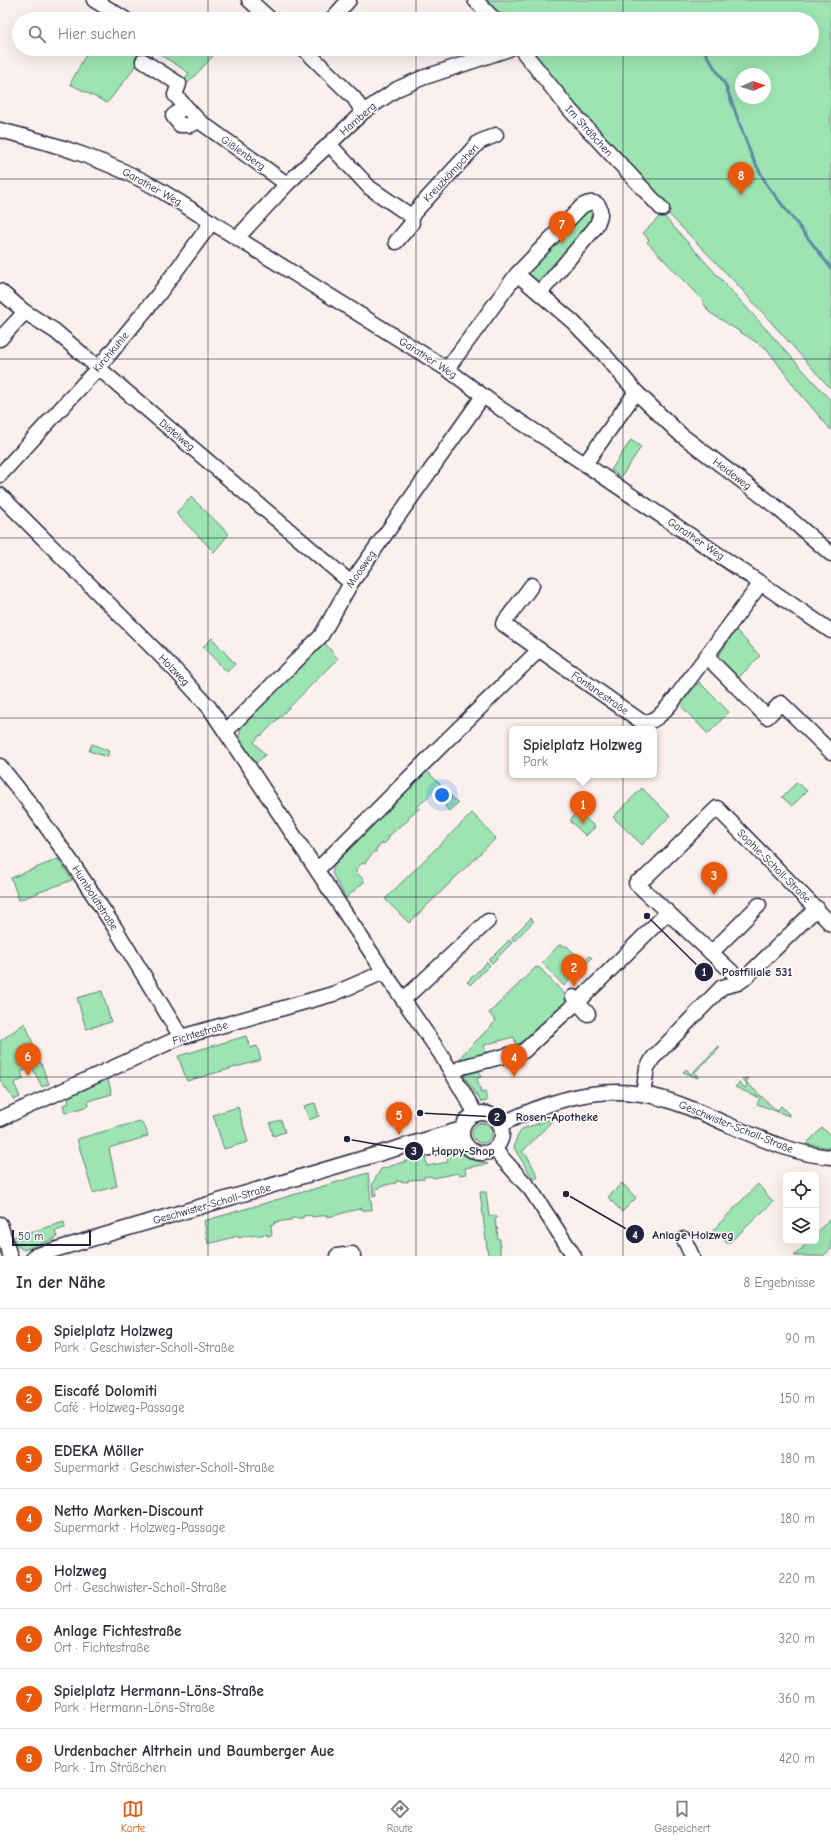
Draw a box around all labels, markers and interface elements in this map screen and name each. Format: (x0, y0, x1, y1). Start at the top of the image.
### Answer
search box (12, 12, 819, 56)
icon: search (26, 23, 48, 45)
text: Hier suchen (58, 25, 136, 43)
north arrow (735, 68, 771, 104)
street label: Hamberg (337, 100, 379, 138)
street label: Im Sträßchen (563, 103, 615, 159)
street label: Gißlenberg (218, 133, 268, 173)
street label: Kreuzkämpchen (421, 141, 481, 205)
pin: 8 (728, 162, 754, 195)
street label: Garather Weg (120, 165, 184, 209)
pin: 7 (549, 211, 575, 244)
street label: Kirchkuhle (90, 329, 132, 375)
street label: Garather Weg (397, 335, 459, 381)
street label: Distelweg (157, 416, 197, 454)
street label: Heideweg (710, 455, 754, 493)
street label: Garather Weg (665, 515, 727, 563)
street label: Moosweg (343, 548, 379, 590)
street label: Holzweg (156, 652, 192, 688)
street label: Fontanestraße (569, 669, 631, 718)
popup (509, 726, 657, 778)
text: Spielplatz Holzweg (523, 736, 643, 754)
text: Park (523, 754, 548, 769)
your location (432, 785, 452, 805)
pin: 1 (570, 791, 596, 824)
street label: Sophie-Scholl-Straße (734, 826, 814, 906)
pin: 3 (701, 862, 727, 895)
street label: Humboldtstraße (69, 863, 121, 933)
pin: 2 (561, 954, 587, 987)
callout: Postfiliale 531 (694, 960, 801, 984)
text: 1 (702, 965, 707, 979)
text: Postfiliale 531 (722, 965, 793, 979)
street label: Fichtestraße (171, 1018, 230, 1048)
pin: 6 (15, 1043, 41, 1076)
pin: 4 (501, 1044, 527, 1077)
street label: Geschwister-Scholl-Straße (677, 1098, 796, 1156)
pin: 5 (386, 1102, 412, 1135)
callout: Rosen-Apotheke (487, 1105, 606, 1129)
text: 2 (494, 1110, 500, 1124)
text: Rosen-Apotheke (516, 1110, 598, 1124)
callout: Happy-Shop (404, 1139, 502, 1163)
text: 3 (411, 1144, 417, 1158)
text: Happy-Shop (432, 1144, 494, 1158)
map controls (783, 1172, 819, 1244)
button: locate (783, 1172, 819, 1208)
street label: Geschwister-Scholl-Straße (151, 1181, 273, 1227)
button: layers (783, 1208, 819, 1244)
callout: Anlage Holzweg (625, 1222, 742, 1246)
scale bar (12, 1228, 91, 1247)
text: 4 (632, 1228, 638, 1242)
text: Anlage Holzweg (652, 1228, 734, 1242)
text: 50 m (18, 1230, 43, 1243)
text: In der Nähe (16, 1273, 105, 1292)
text: 8 Ergebnisse (744, 1275, 815, 1290)
text: Spielplatz Holzweg (54, 1322, 174, 1340)
text: 1 (26, 1331, 32, 1346)
text: 90 m (785, 1331, 815, 1346)
text: Park · Geschwister-Scholl-Straße (54, 1340, 234, 1355)
text: Eiscafé Dolomiti (54, 1382, 157, 1400)
text: 2 (26, 1391, 32, 1406)
text: 150 m (780, 1391, 815, 1406)
text: Café · Holzweg-Passage (54, 1400, 185, 1415)
text: EDEKA Möller (54, 1442, 144, 1460)
text: 3 (26, 1451, 32, 1466)
text: 180 m (780, 1451, 815, 1466)
text: Supermarkt · Geschwister-Scholl-Straße (54, 1460, 274, 1475)
text: Netto Marken-Discount (54, 1502, 203, 1520)
text: 4 (26, 1511, 32, 1526)
text: 180 m (780, 1511, 815, 1526)
text: Supermarkt · Holzweg-Passage (54, 1520, 225, 1535)
text: Holzweg (54, 1562, 107, 1580)
text: 5 (26, 1571, 32, 1586)
text: 220 m (778, 1571, 815, 1586)
text: Ort · Geschwister-Scholl-Straße (54, 1580, 227, 1595)
text: Anlage Fichtestraße (54, 1622, 181, 1640)
text: 6 (26, 1631, 32, 1646)
text: 320 m (779, 1631, 815, 1646)
text: Ort · Fichtestraße (54, 1640, 150, 1655)
text: Spielplatz Hermann-Löns-Straße (54, 1682, 264, 1700)
text: 7 (26, 1691, 32, 1706)
text: 360 m (778, 1691, 815, 1706)
text: Park · Hermann-Löns-Straße (54, 1700, 215, 1715)
text: Urdenbacher Altrhein und Baumberger Aue (54, 1742, 334, 1760)
text: 8 (26, 1751, 32, 1766)
text: 420 m (779, 1751, 815, 1766)
text: Park · Im Sträßchen (54, 1760, 166, 1775)
tab: Karte (121, 1798, 145, 1835)
tab: Route (387, 1798, 413, 1835)
tab: Gespeichert (654, 1798, 710, 1835)

